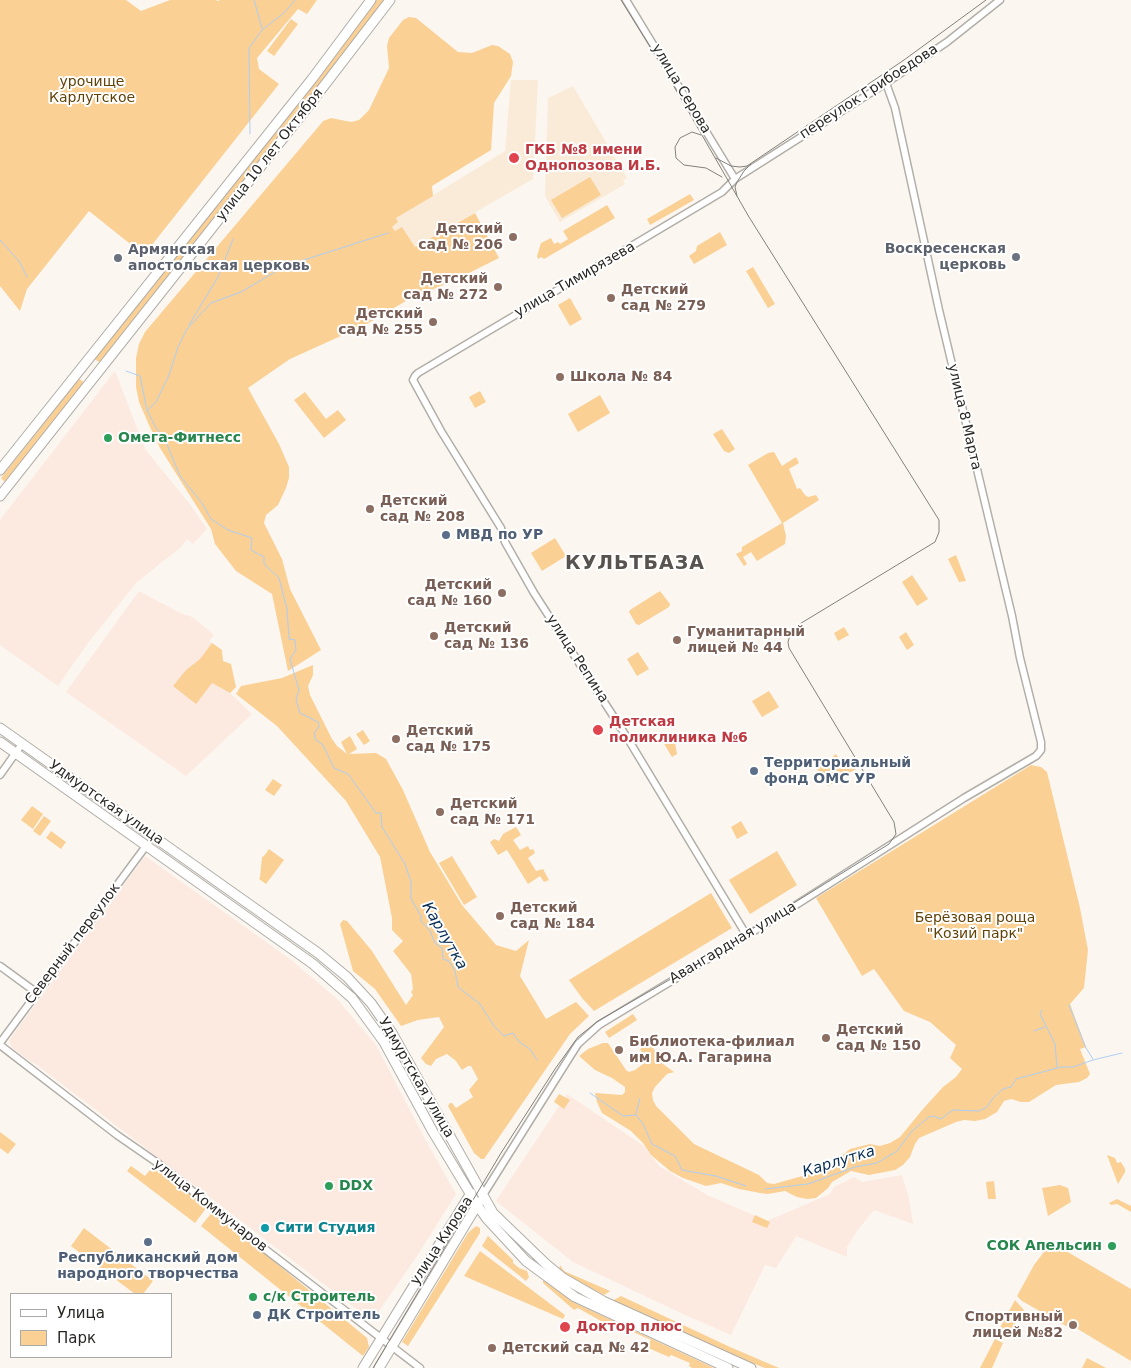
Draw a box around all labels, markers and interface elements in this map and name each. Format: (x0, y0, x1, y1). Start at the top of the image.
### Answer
street label: улица Серова (648, 41, 714, 137)
street label: переулок Грибоедова (797, 41, 941, 143)
park label: урочище Карлутское (49, 74, 135, 106)
street label: улица 10 лет Октября (213, 85, 327, 225)
place label: ГКБ №8 имени Однопозова И.Б. (525, 142, 661, 174)
marker: ГКБ №8 имени Однопозова И.Б. (507, 151, 521, 165)
place label: Детский сад № 206 (418, 221, 503, 253)
marker: Детский сад № 206 (507, 231, 519, 243)
street label: улица Тимирязева (512, 239, 638, 321)
place label: Воскресенская церковь (885, 241, 1006, 274)
place label: Армянская апостольская церковь (128, 242, 310, 274)
marker: Воскресенская церковь (1010, 251, 1022, 263)
marker: Армянская апостольская церковь (112, 252, 124, 264)
place label: Детский сад № 272 (403, 271, 488, 304)
marker: Детский сад № 272 (492, 281, 504, 293)
place label: Детский сад № 279 (621, 282, 706, 314)
marker: Детский сад № 279 (605, 292, 617, 304)
place label: Детский сад № 255 (338, 306, 423, 338)
marker: Детский сад № 255 (427, 316, 439, 328)
street label: улица 8 Марта (944, 362, 984, 472)
place label: Школа № 84 (570, 369, 672, 385)
marker: Школа № 84 (554, 371, 566, 383)
place label: Омега-Фитнесс (118, 430, 241, 446)
marker: Омега-Фитнесс (102, 432, 114, 444)
place label: Детский сад № 208 (380, 493, 465, 526)
marker: Детский сад № 208 (364, 503, 376, 515)
place label: МВД по УР (456, 527, 543, 543)
marker: МВД по УР (440, 529, 452, 541)
district label: КУЛЬТБАЗА (564, 553, 706, 575)
place label: Детский сад № 160 (407, 577, 492, 610)
marker: Детский сад № 160 (496, 587, 508, 599)
street label: улица Репина (542, 612, 612, 706)
place label: Детский сад № 136 (444, 620, 529, 652)
place label: Гуманитарный лицей № 44 (687, 624, 805, 656)
marker: Детский сад № 136 (428, 630, 440, 642)
marker: Гуманитарный лицей № 44 (671, 634, 683, 646)
place label: Детская поликлиника №6 (609, 714, 748, 746)
place label: Детский сад № 175 (406, 723, 491, 756)
marker: Детская поликлиника №6 (591, 723, 605, 737)
marker: Детский сад № 175 (390, 733, 402, 745)
place label: Территориальный фонд ОМС УР (764, 755, 911, 788)
street label: Удмуртская улица (45, 757, 167, 849)
marker: Территориальный фонд ОМС УР (748, 765, 760, 777)
place label: Детский сад № 171 (450, 796, 535, 829)
marker: Детский сад № 171 (434, 806, 446, 818)
street label: Северный переулок (22, 880, 124, 1008)
street label: Авангардная улица (666, 898, 800, 988)
water label: Карлутка (418, 899, 470, 973)
place label: Детский сад № 184 (510, 900, 595, 932)
marker: Детский сад № 184 (494, 910, 506, 922)
park label: Берёзовая роща "Козий парк" (915, 910, 1035, 942)
street label: Удмуртская улица (375, 1015, 457, 1141)
place label: Детский сад № 150 (836, 1022, 921, 1054)
marker: Детский сад № 150 (820, 1032, 832, 1044)
place label: Библиотека-филиал им Ю.А. Гагарина (629, 1034, 795, 1066)
marker: Библиотека-филиал им Ю.А. Гагарина (613, 1044, 625, 1056)
water label: Карлутка (801, 1142, 877, 1182)
street label: улица Коммунаров (150, 1156, 270, 1256)
place label: DDX (339, 1178, 373, 1194)
marker: DDX (323, 1180, 335, 1192)
street label: улица Кирова (407, 1194, 477, 1288)
place label: Сити Студия (275, 1220, 376, 1236)
marker: Сити Студия (259, 1222, 271, 1234)
marker: Республиканский дом народного творчества (142, 1236, 154, 1248)
place label: СОК Апельсин (987, 1238, 1102, 1254)
marker: СОК Апельсин (1106, 1240, 1118, 1252)
place label: Республиканский дом народного творчества (57, 1250, 239, 1282)
place label: с/к Строитель (263, 1289, 375, 1305)
marker: с/к Строитель (247, 1291, 259, 1303)
legend (10, 1293, 172, 1358)
text: Улица (57, 1304, 105, 1322)
place label: ДК Строитель (267, 1307, 380, 1323)
marker: ДК Строитель (251, 1309, 263, 1321)
place label: Спортивный лицей №82 (964, 1309, 1063, 1341)
place label: Доктор плюс (576, 1319, 682, 1335)
marker: Спортивный лицей №82 (1067, 1319, 1079, 1331)
marker: Доктор плюс (558, 1320, 572, 1334)
text: Парк (57, 1329, 96, 1347)
place label: Детский сад № 42 (502, 1340, 649, 1356)
marker: Детский сад № 42 (486, 1342, 498, 1354)

